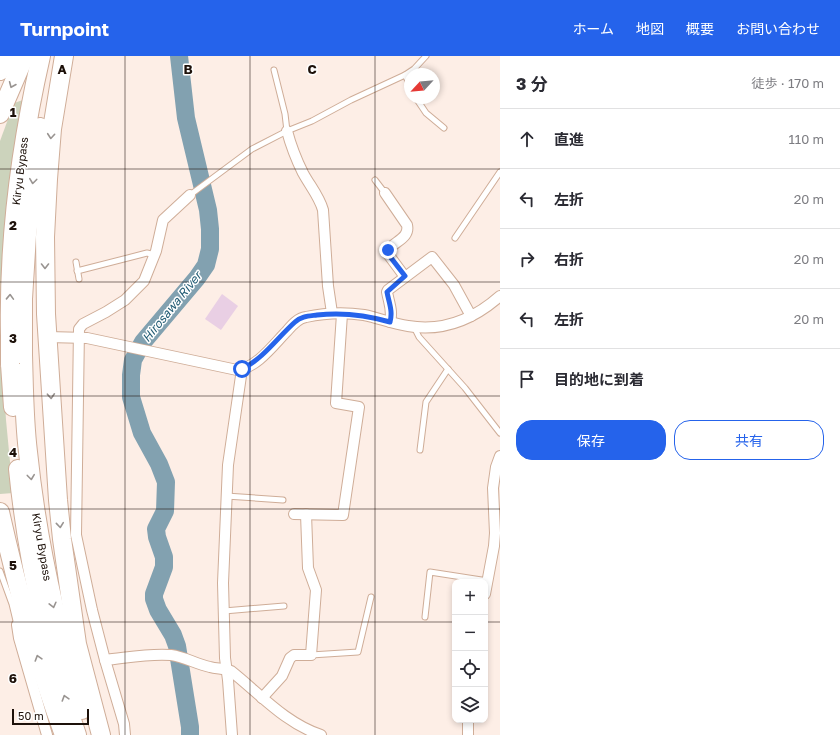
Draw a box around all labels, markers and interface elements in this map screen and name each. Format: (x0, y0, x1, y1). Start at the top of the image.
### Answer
text: Turnpoint (20, 17, 109, 40)
text: ホーム (572, 20, 614, 37)
text: 地図 (636, 20, 664, 37)
text: 概要 (686, 20, 714, 37)
text: お問い合わせ (736, 20, 820, 37)
text: A (57, 61, 67, 77)
text: B (183, 61, 193, 77)
text: C (307, 61, 317, 77)
north arrow (404, 68, 440, 104)
text: 3 分 (516, 73, 548, 94)
text: 徒歩 · 170 m (752, 75, 824, 91)
one-way arrow (9, 81, 17, 88)
text: 1 (10, 104, 17, 120)
icon: ahead (516, 128, 538, 150)
text: 直進 (554, 130, 584, 148)
text: 110 m (789, 131, 824, 147)
one-way arrow (47, 133, 56, 139)
street label: Kiryu Bypass (9, 136, 30, 206)
one-way arrow (29, 178, 38, 184)
icon: left (516, 188, 538, 210)
text: 左折 (554, 190, 584, 208)
text: 20 m (794, 191, 824, 207)
text: 2 (9, 217, 17, 233)
route end (379, 241, 397, 259)
icon: right (516, 248, 538, 270)
text: 右折 (554, 250, 584, 268)
text: 20 m (794, 251, 824, 267)
one-way arrow (41, 263, 49, 269)
water label: Hirosawa River (139, 267, 206, 345)
one-way arrow (6, 294, 14, 300)
icon: left (516, 308, 538, 330)
text: 左折 (554, 310, 584, 328)
text: 20 m (794, 311, 824, 327)
text: 3 (9, 330, 17, 346)
route start (233, 360, 251, 378)
icon: arrive (516, 368, 538, 390)
text: 目的地に到着 (554, 370, 644, 388)
one-way arrow (47, 393, 56, 399)
button: 保存 (516, 420, 666, 460)
button: 共有 (674, 420, 824, 460)
text: 4 (9, 444, 17, 460)
one-way arrow (26, 474, 35, 481)
street label: Kiryu Bypass (30, 512, 55, 582)
one-way arrow (55, 522, 64, 528)
text: 5 (9, 557, 17, 573)
map controls (452, 579, 488, 723)
button: + (452, 579, 488, 615)
one-way arrow (49, 602, 57, 609)
button: − (452, 615, 488, 651)
button: locate (452, 651, 488, 687)
one-way arrow (34, 655, 43, 662)
text: 6 (9, 670, 17, 686)
button: layers (452, 687, 488, 723)
one-way arrow (61, 695, 70, 702)
scale bar (12, 707, 89, 726)
text: 50 m (18, 709, 44, 722)

